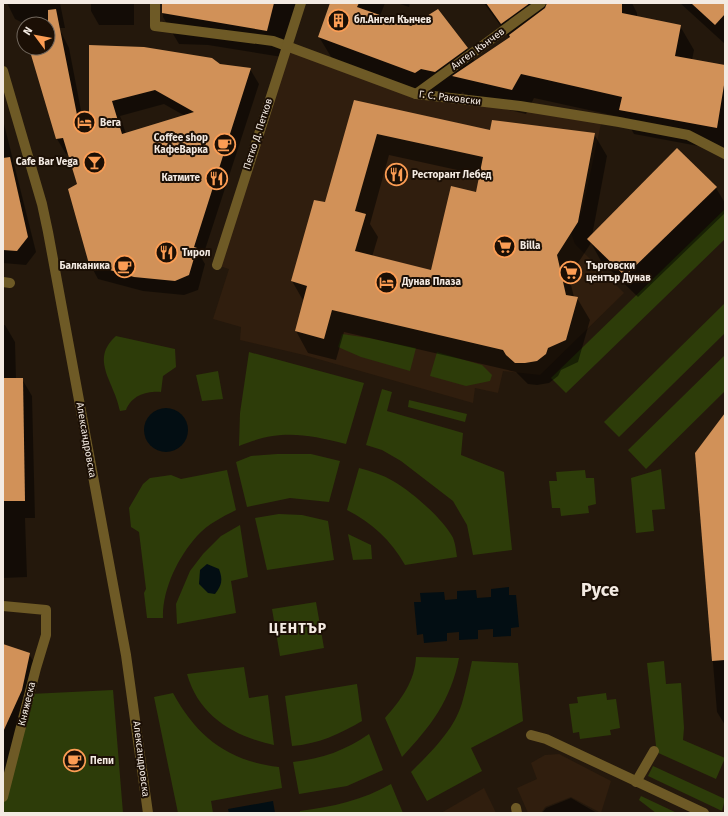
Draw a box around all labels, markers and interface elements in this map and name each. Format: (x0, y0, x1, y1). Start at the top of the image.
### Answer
building icon: бл.Ангел Кънчев (325, 7, 351, 33)
place label: бл.Ангел Кънчев (354, 14, 432, 26)
north arrow (16, 16, 56, 56)
text: N (20, 24, 35, 38)
street label: Ангел Кънчев (449, 25, 507, 72)
street label: Г. С. Раковски (418, 88, 482, 108)
street label: Петко Д. Петков (241, 96, 275, 171)
hotel icon: Вега (72, 110, 98, 136)
place label: Вега (100, 117, 122, 129)
cafe icon: Coffee shop КафеВарка (211, 131, 237, 157)
place label: Coffee shop КафеВарка (154, 132, 209, 156)
bar icon: Cafe Bar Vega (81, 149, 107, 175)
place label: Cafe Bar Vega (16, 156, 79, 168)
restaurant icon: Ресторант Лебед (383, 162, 409, 188)
restaurant icon: Катмите (203, 165, 229, 191)
place label: Ресторант Лебед (412, 169, 492, 181)
place label: Катмите (161, 172, 200, 184)
supermarket icon: Billa (491, 233, 517, 259)
restaurant icon: Тирол (154, 240, 180, 266)
place label: Billa (520, 240, 541, 252)
place label: Тирол (182, 247, 211, 259)
cafe icon: Балканика (112, 253, 138, 279)
supermarket icon: Tърговски център Дунав (557, 259, 583, 285)
place label: Балканика (59, 260, 111, 272)
place label: Tърговски център Дунав (586, 260, 651, 284)
hotel icon: Дунав Плаза (373, 269, 399, 295)
place label: Дунав Плаза (401, 276, 461, 288)
street label: Александровска (73, 401, 99, 479)
district label: Русе (581, 579, 619, 601)
district label: ЦЕНТЪР (269, 620, 327, 637)
street label: Княжеска (16, 681, 38, 727)
street label: Александровска (130, 720, 152, 798)
cafe icon: Пепи (62, 748, 88, 774)
place label: Пепи (90, 755, 114, 767)

